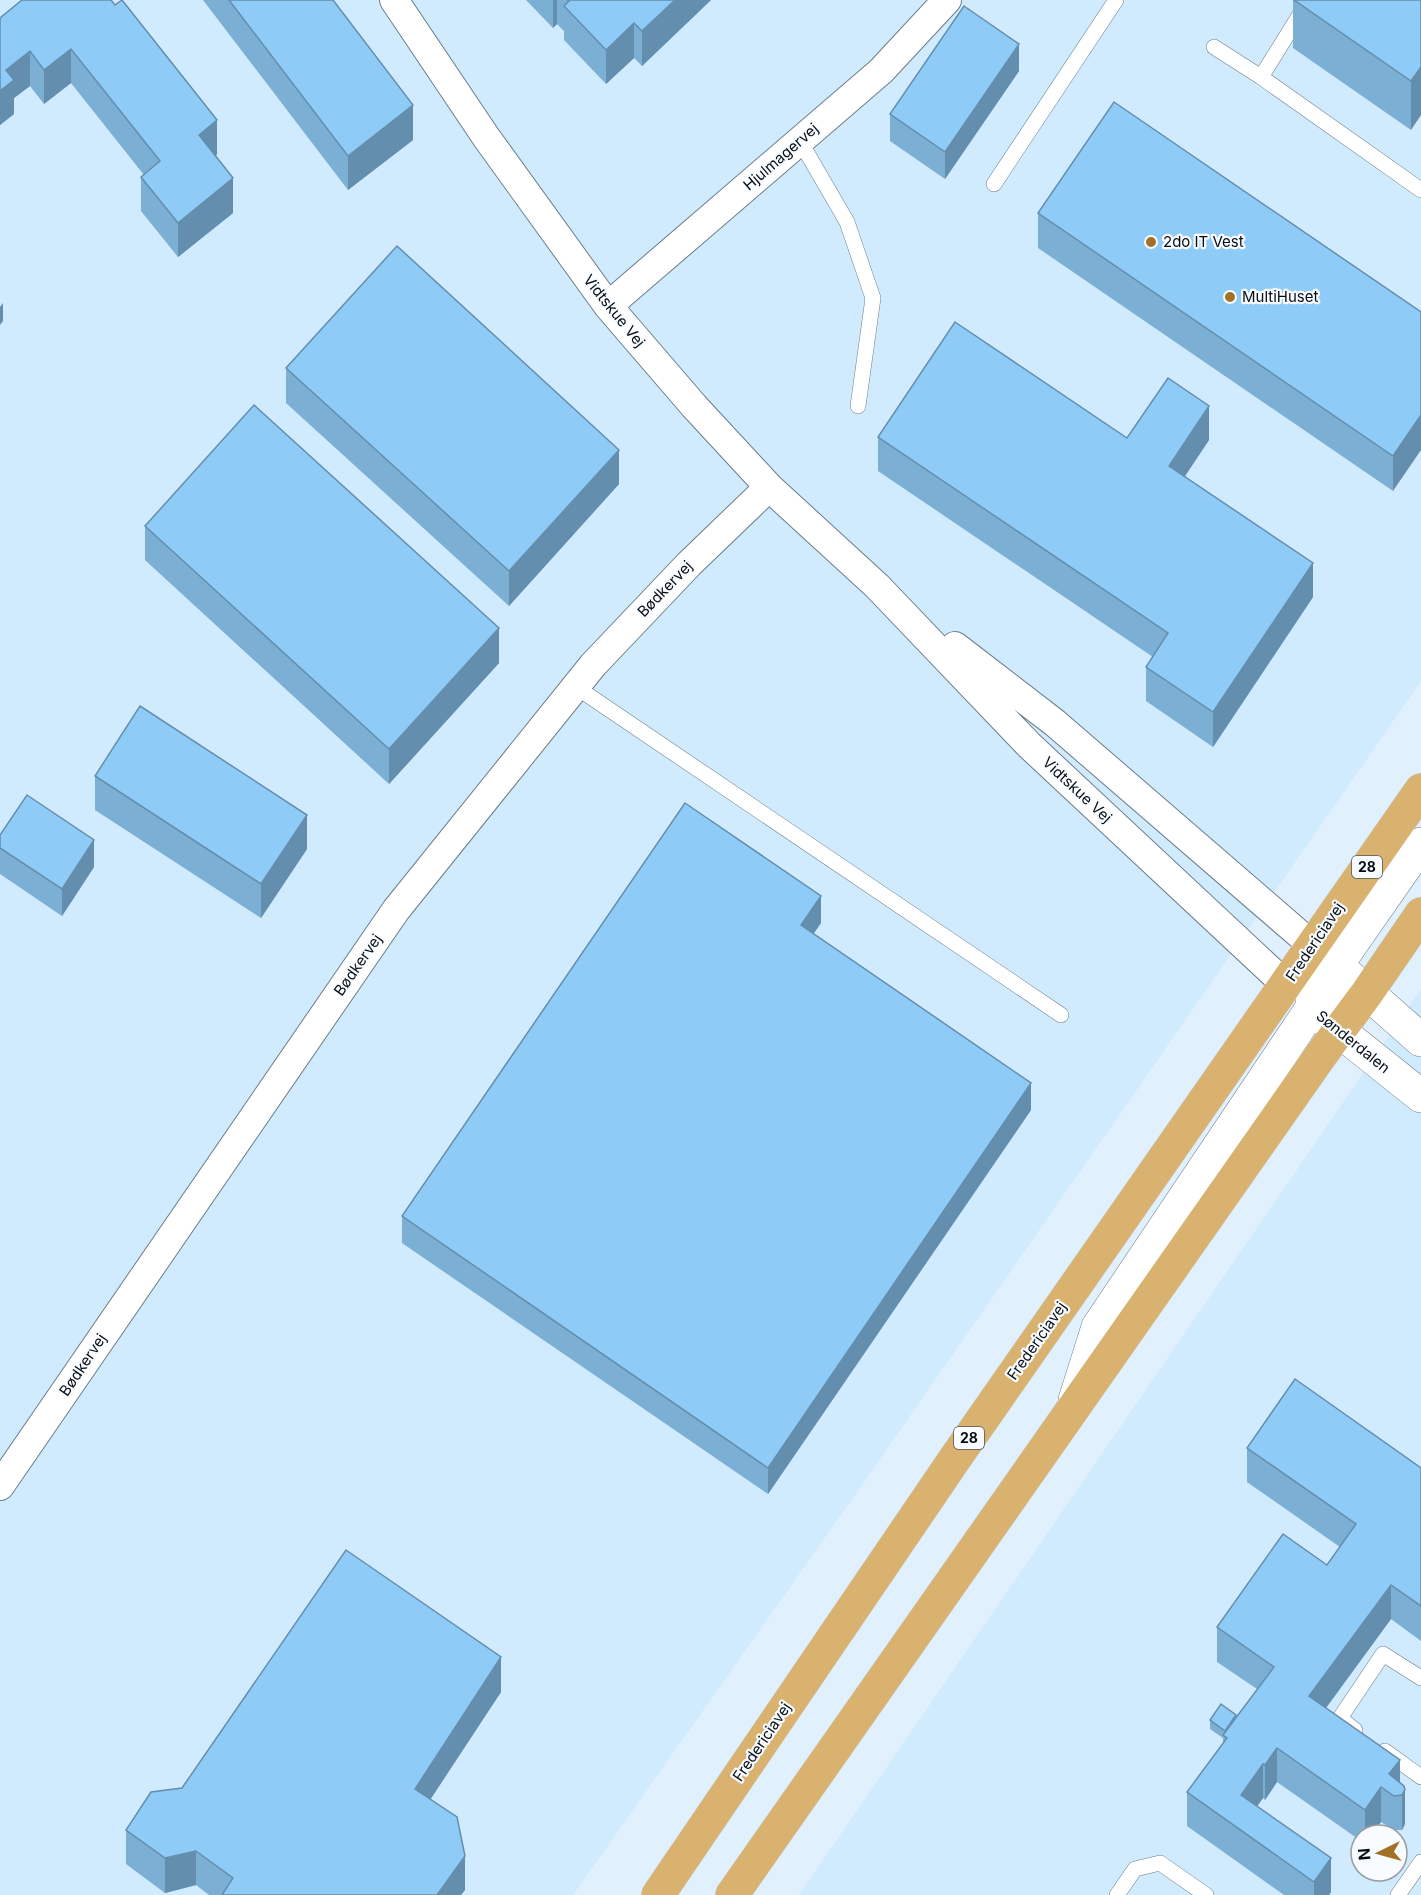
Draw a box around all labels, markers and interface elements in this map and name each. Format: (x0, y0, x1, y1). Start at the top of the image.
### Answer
street label: Hjulmagervej (739, 119, 822, 194)
place label: 2do IT Vest (1163, 232, 1244, 251)
marker: 2do IT Vest (1144, 235, 1158, 249)
street label: Vidtskue Vej (579, 270, 649, 351)
place label: MultiHuset (1242, 287, 1318, 306)
marker: MultiHuset (1223, 290, 1237, 304)
street label: Bødkervej (633, 557, 696, 621)
street label: Vidtskue Vej (1039, 753, 1116, 827)
road number: 28 (1352, 856, 1382, 878)
street label: Fredericiavej (1281, 899, 1348, 985)
street label: Bødkervej (329, 930, 386, 999)
street label: Sønderdalen (1312, 1006, 1394, 1077)
street label: Fredericiavej (1003, 1298, 1070, 1383)
street label: Bødkervej (55, 1330, 110, 1399)
road number: 28 (954, 1427, 984, 1449)
street label: Fredericiavej (728, 1699, 795, 1785)
north arrow (1349, 1823, 1409, 1883)
text: N (1354, 1847, 1375, 1861)

